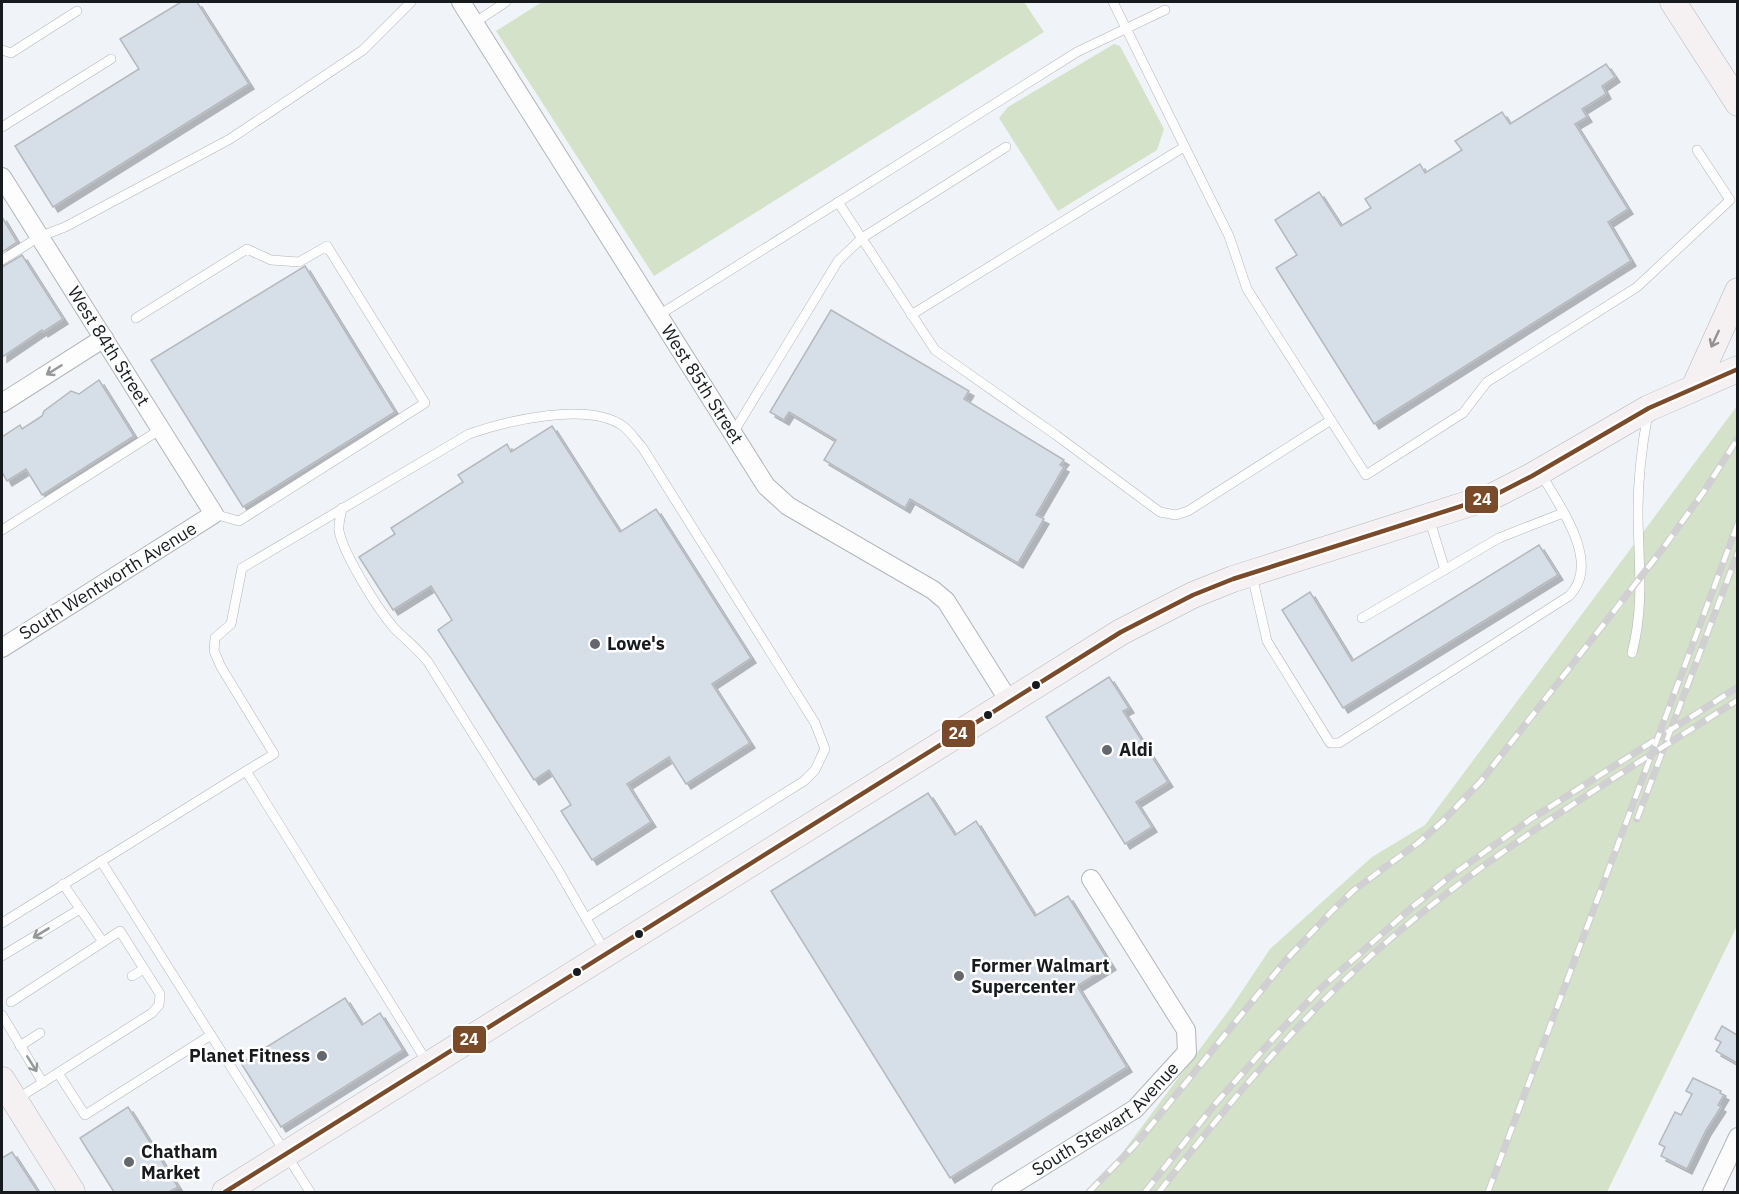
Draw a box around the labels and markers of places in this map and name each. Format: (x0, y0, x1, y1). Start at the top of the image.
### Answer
place label: Lowe's (607, 632, 665, 655)
marker: Lowe's (588, 637, 602, 651)
unlabelled marker (1030, 679, 1042, 691)
unlabelled marker (982, 709, 994, 721)
place label: Aldi (1119, 738, 1153, 761)
marker: Aldi (1100, 743, 1114, 757)
unlabelled marker (633, 928, 645, 940)
place label: Former Walmart Supercenter (971, 954, 1109, 998)
unlabelled marker (571, 966, 583, 978)
marker: Former Walmart Supercenter (952, 969, 966, 983)
place label: Planet Fitness (189, 1044, 310, 1067)
marker: Planet Fitness (315, 1049, 329, 1063)
place label: Chatham Market (141, 1140, 218, 1184)
marker: Chatham Market (122, 1155, 136, 1169)

